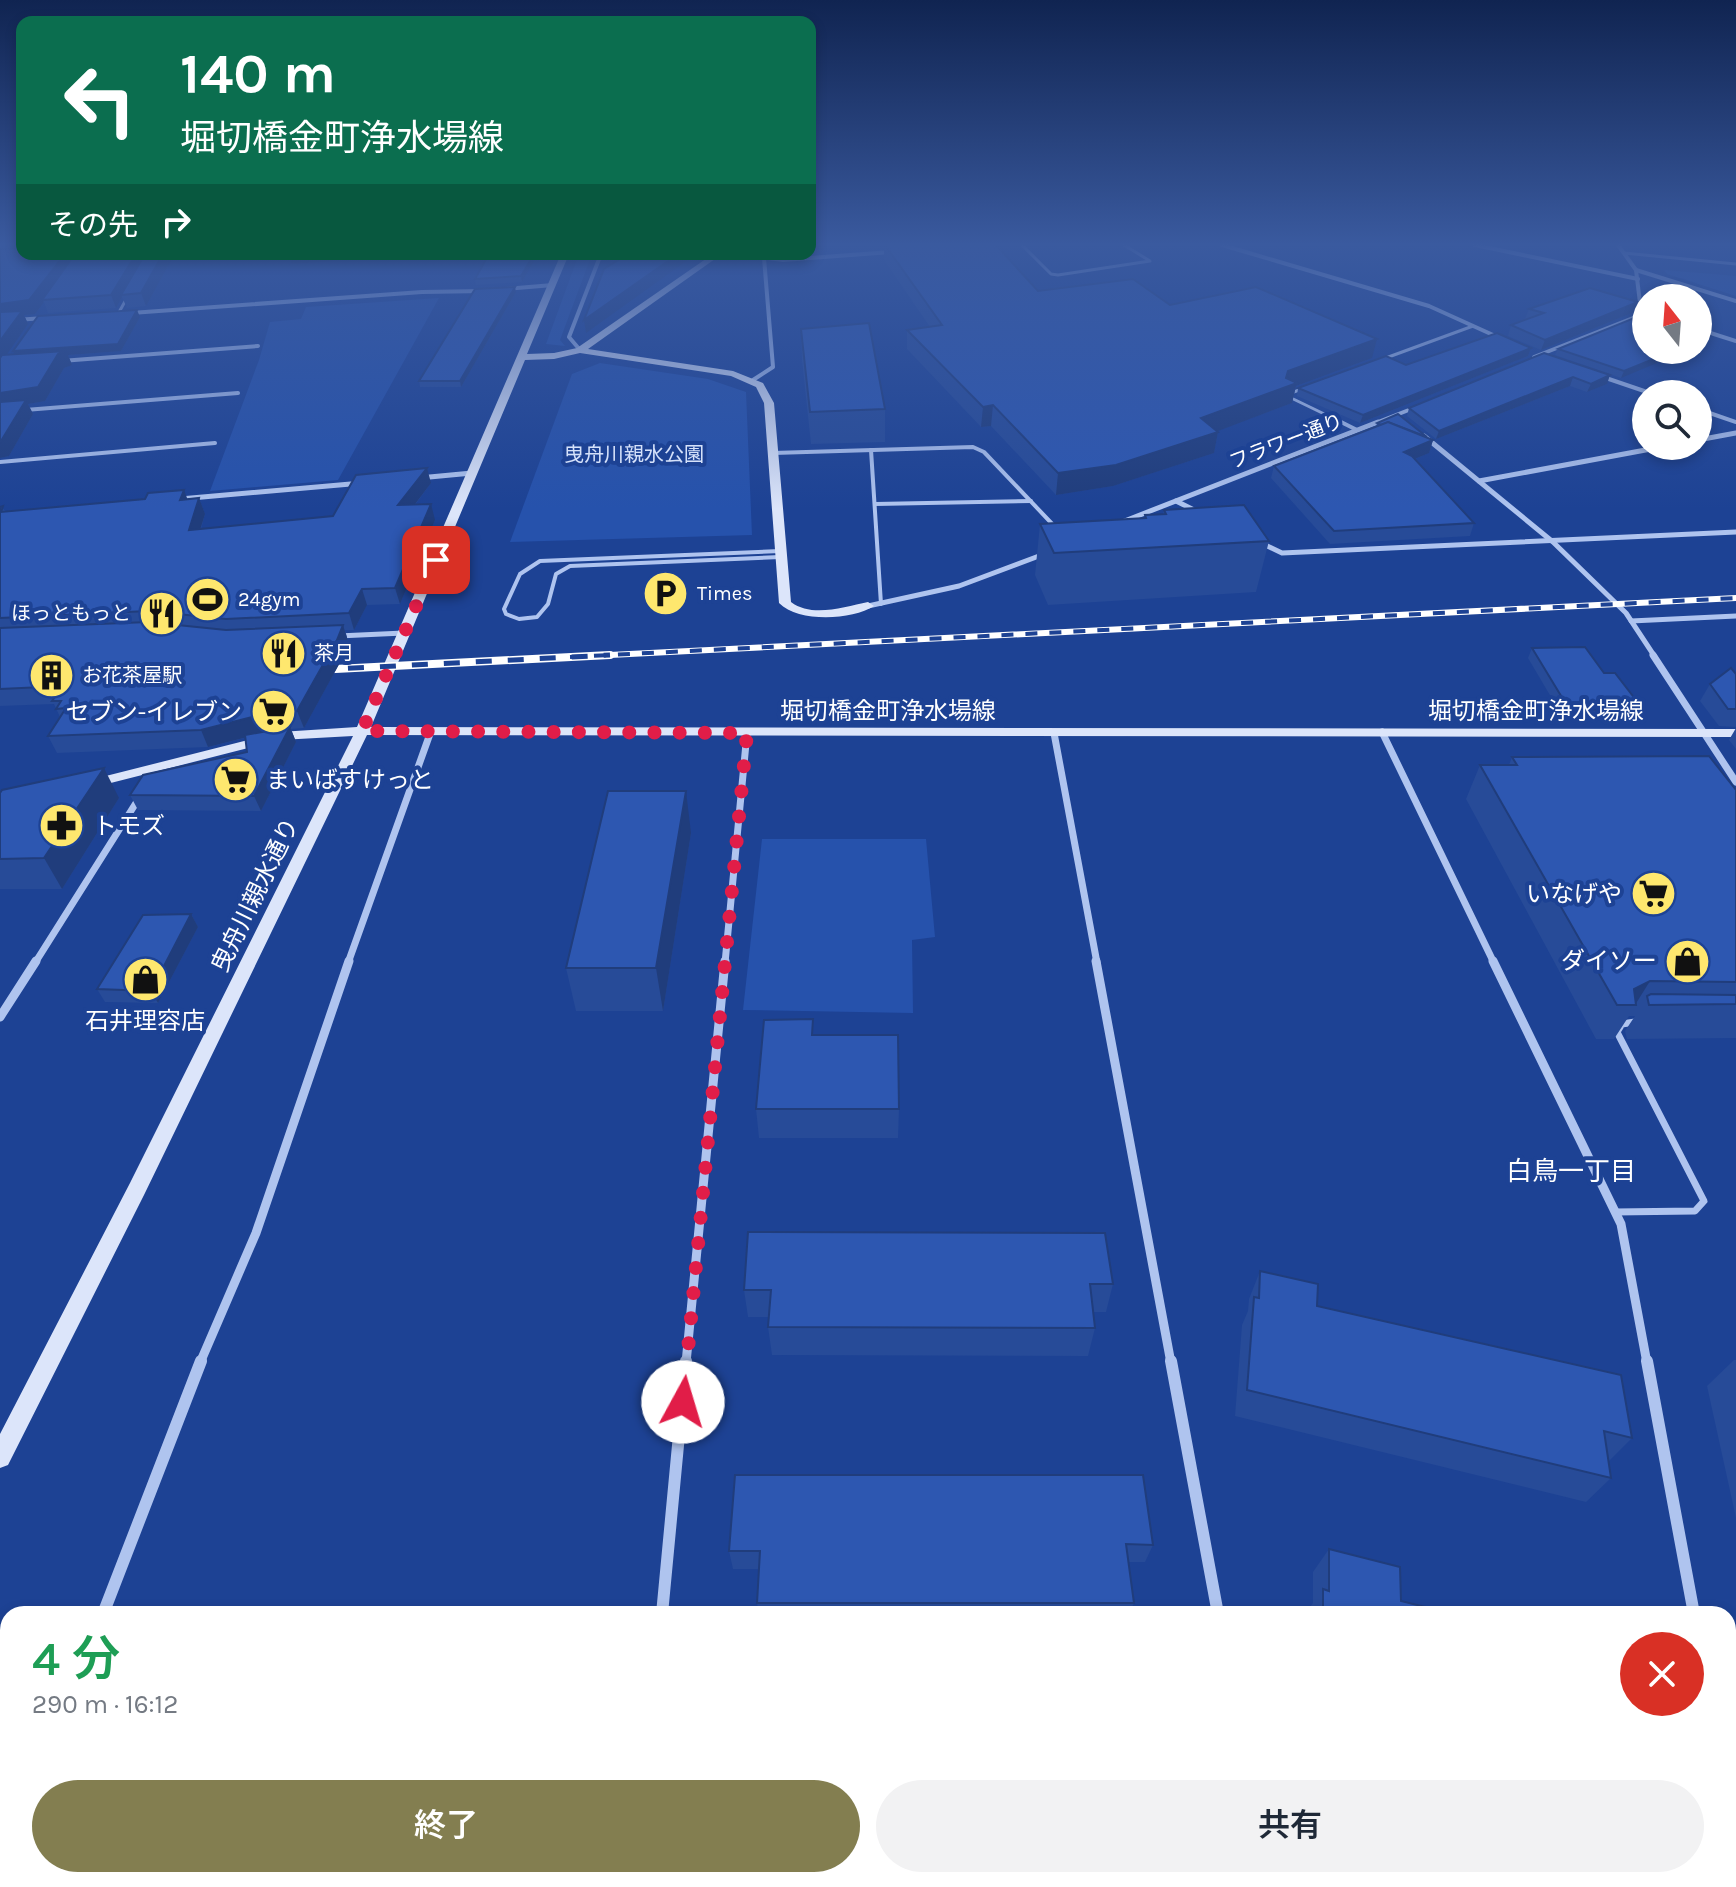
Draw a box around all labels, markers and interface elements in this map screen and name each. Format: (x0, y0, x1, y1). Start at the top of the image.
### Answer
text: 140 m (180, 41, 336, 106)
icon: left (48, 48, 152, 152)
text: 堀切橋金町浄水場線 (180, 117, 504, 159)
icon: right (154, 200, 198, 244)
text: その先 (48, 207, 138, 243)
north arrow (1632, 284, 1712, 364)
map controls (1632, 284, 1712, 460)
button: search (1632, 380, 1712, 460)
street label: フラワー通り (1226, 409, 1346, 474)
park label: 曳舟川親水公園 (564, 443, 704, 466)
pin (402, 526, 470, 594)
icon: arrive (414, 538, 458, 582)
parking icon: Times (642, 569, 690, 617)
sports icon: 24gym (183, 575, 231, 623)
place label: Times (697, 582, 752, 605)
place label: 24gym (238, 588, 300, 611)
restaurant icon: ほっともっと (138, 589, 186, 637)
place label: ほっともっと (11, 602, 131, 625)
restaurant icon: 茶月 (259, 629, 307, 677)
place label: 茶月 (314, 642, 354, 665)
building icon: お花茶屋駅 (27, 651, 75, 699)
place label: お花茶屋駅 (82, 664, 182, 687)
supermarket icon: セブン-イレブン (249, 688, 297, 736)
street label: 堀切橋金町浄水場線 (780, 697, 996, 725)
street label: 堀切橋金町浄水場線 (1428, 697, 1644, 725)
place label: セブン-イレブン (66, 698, 242, 726)
supermarket icon: まいばすけっと (211, 756, 259, 804)
place label: まいばすけっと (266, 766, 434, 794)
pharmacy icon: トモズ (38, 802, 86, 850)
place label: トモズ (93, 812, 165, 840)
street label: 曳舟川親水通り (206, 813, 304, 977)
supermarket icon: いなげや (1629, 870, 1677, 918)
place label: いなげや (1526, 880, 1622, 908)
shop icon: ダイソー (1664, 937, 1712, 985)
place label: ダイソー (1561, 947, 1657, 975)
shop icon: 石井理容店 (121, 955, 169, 1003)
place label: 石井理容店 (85, 1007, 205, 1035)
district label: 白鳥一丁目 (1506, 1156, 1636, 1187)
position arrow (641, 1360, 725, 1444)
text: 4 分 (32, 1631, 120, 1687)
button: close (1620, 1632, 1704, 1716)
text: 290 m · 16:12 (32, 1689, 178, 1720)
button: 終了 (32, 1780, 860, 1872)
button: 共有 (876, 1780, 1704, 1872)

